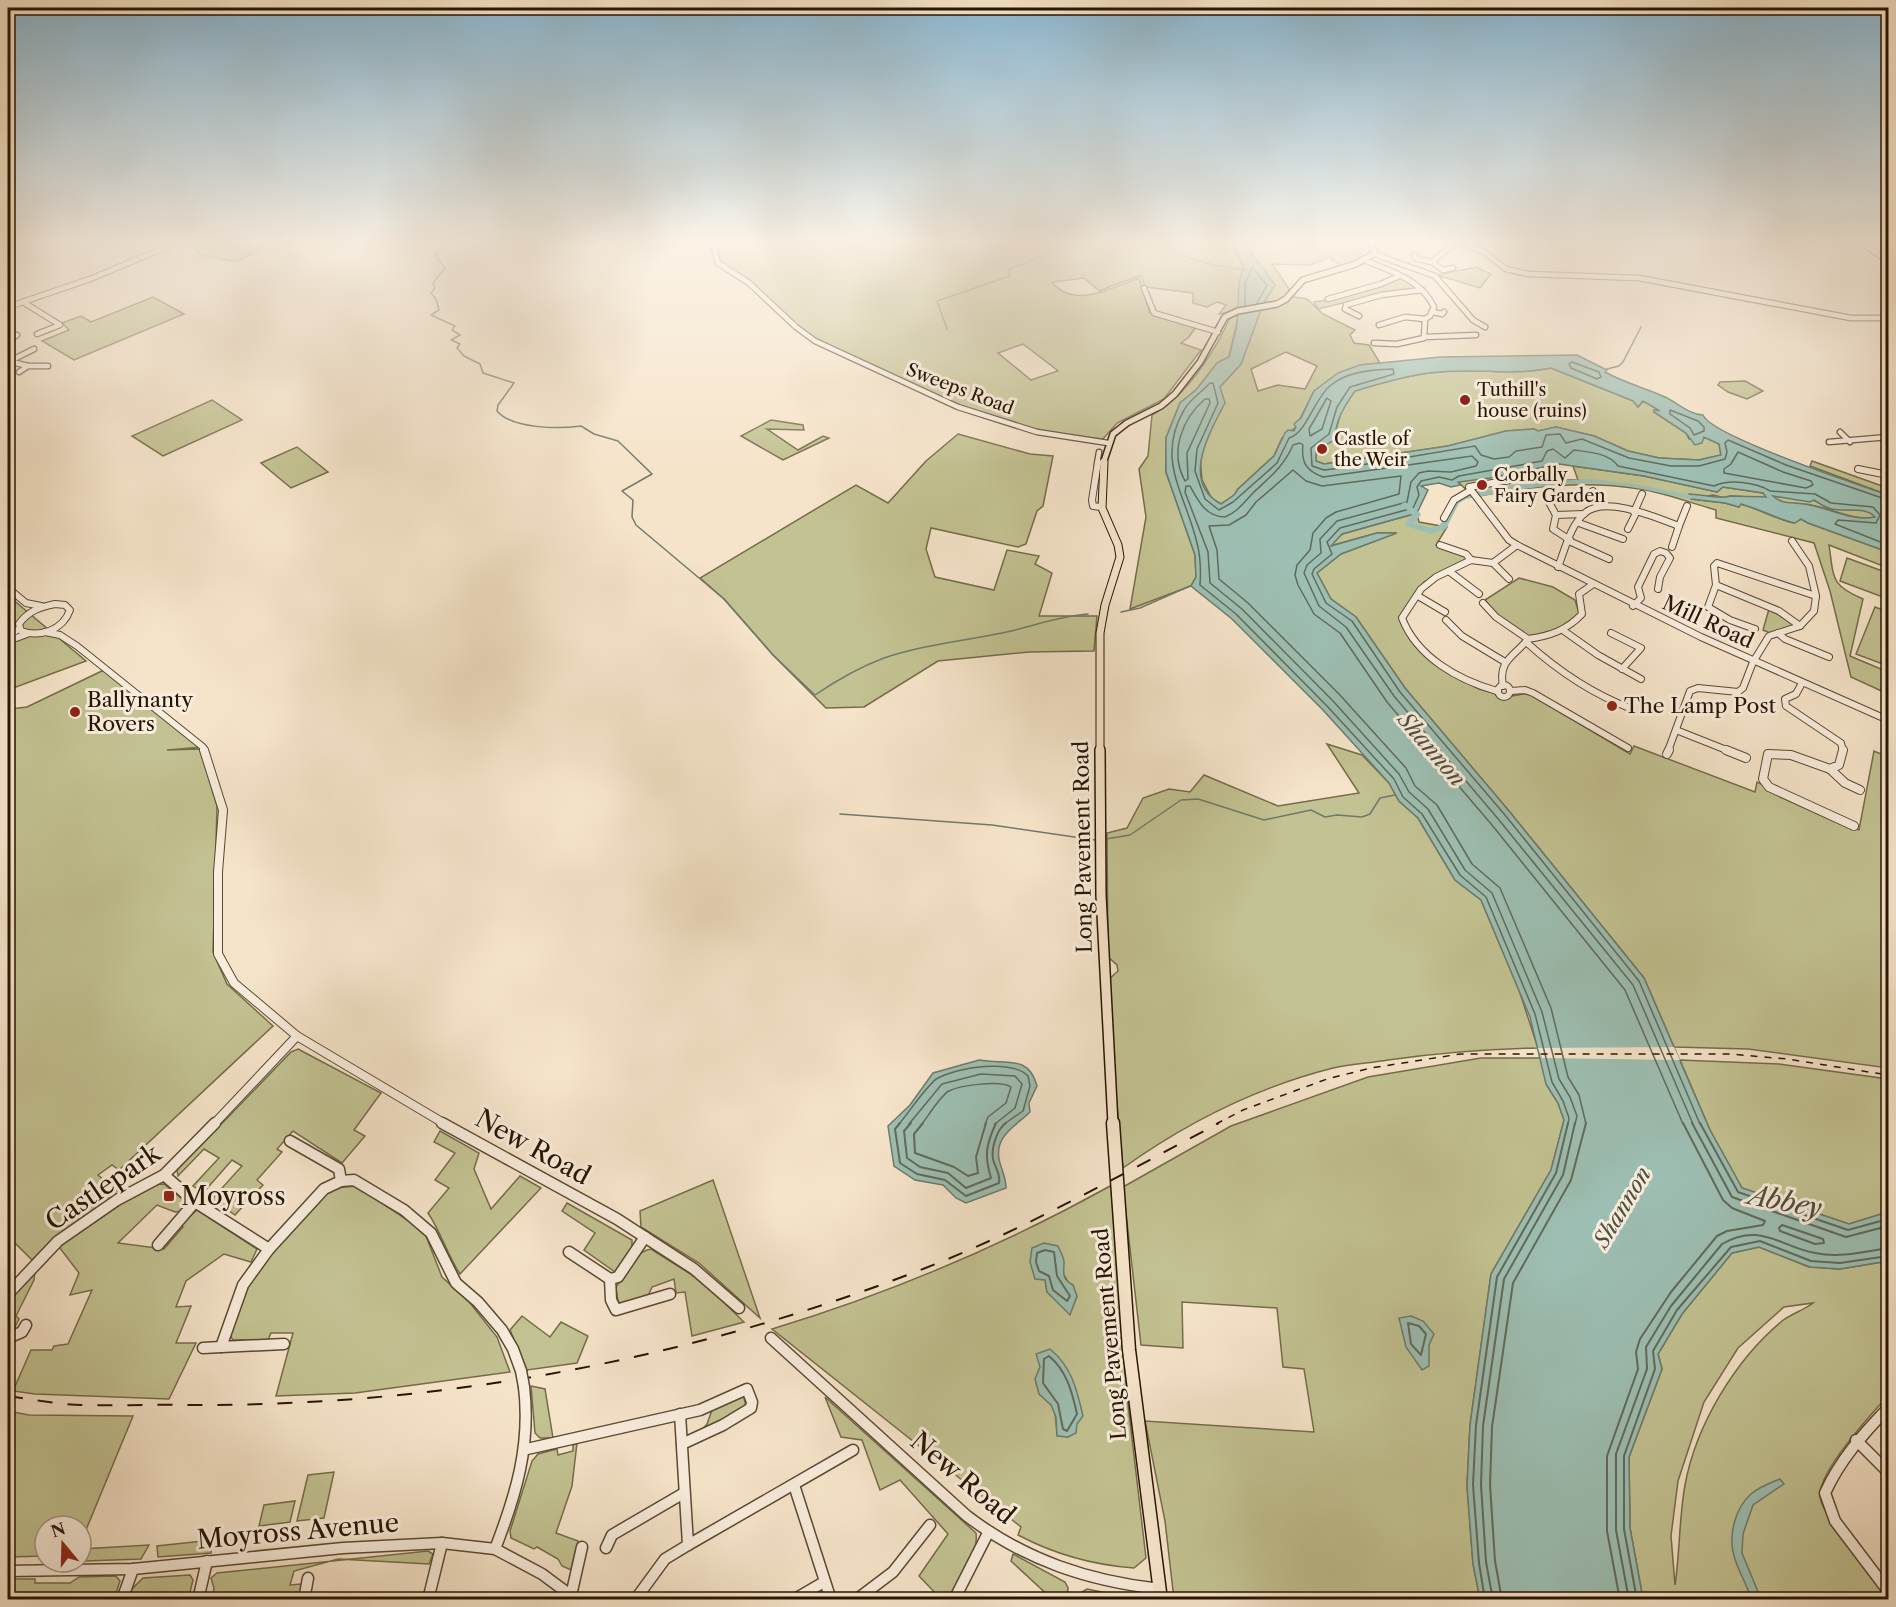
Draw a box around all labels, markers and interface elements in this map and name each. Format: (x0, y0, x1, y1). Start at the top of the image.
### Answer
street label: Sweeps Road (903, 358, 1017, 420)
place label: Tuthill's house (ruins) (1477, 379, 1587, 422)
marker: Tuthill's house (ruins) (1458, 393, 1472, 407)
place label: Castle of the Weir (1334, 428, 1412, 471)
marker: Castle of the Weir (1315, 442, 1329, 456)
place label: Corbally Fairy Garden (1494, 464, 1606, 507)
marker: Corbally Fairy Garden (1475, 478, 1489, 492)
street label: Mill Road (1659, 590, 1758, 654)
place label: Ballynanty Rovers (87, 687, 194, 736)
place label: The Lamp Post (1624, 693, 1776, 718)
marker: The Lamp Post (1605, 699, 1619, 713)
marker: Ballynanty Rovers (68, 705, 82, 719)
water label: Shannon (1391, 705, 1471, 792)
street label: Long Pavement Road (1068, 740, 1097, 953)
street label: New Road (470, 1102, 596, 1192)
street label: Castlepark (39, 1136, 168, 1237)
water label: Shannon (1587, 1162, 1657, 1254)
water label: Abbey (1742, 1177, 1825, 1225)
place label: Moyross (181, 1180, 286, 1212)
marker: Moyross (162, 1189, 176, 1203)
street label: Long Pavement Road (1088, 1227, 1131, 1441)
street label: New Road (904, 1425, 1022, 1531)
street label: Moyross Avenue (196, 1506, 400, 1556)
north arrow (33, 1514, 93, 1574)
text: N (48, 1518, 68, 1542)

